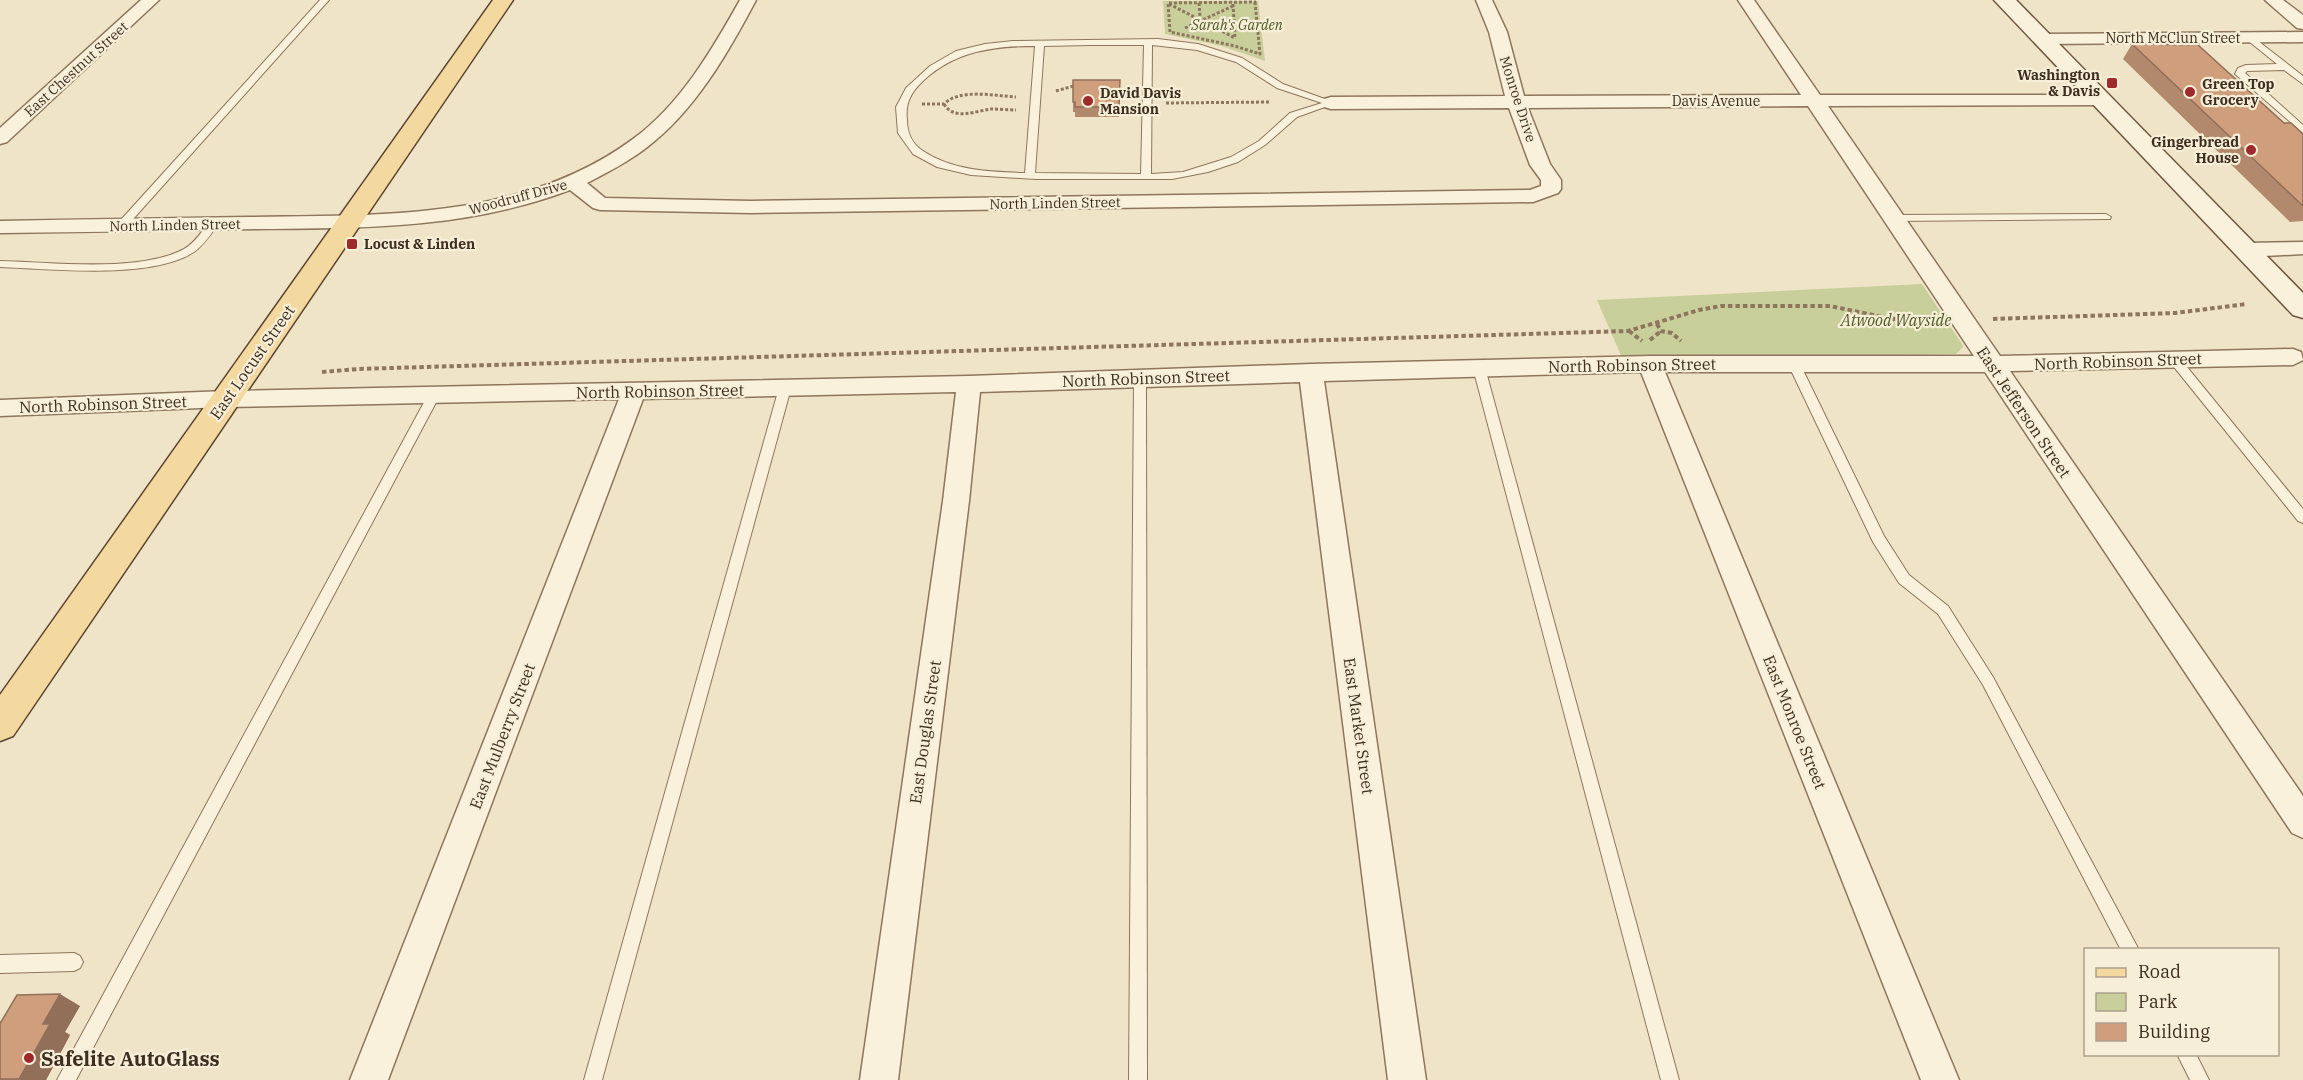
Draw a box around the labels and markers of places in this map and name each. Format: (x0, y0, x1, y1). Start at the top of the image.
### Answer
place label: Washington & Davis (2017, 66, 2100, 100)
place label: Green Top Grocery (2202, 75, 2275, 109)
marker: Washington & Davis (2105, 76, 2119, 90)
place label: David Davis Mansion (1100, 84, 1181, 118)
marker: Green Top Grocery (2183, 85, 2197, 99)
marker: David Davis Mansion (1081, 94, 1095, 108)
place label: Gingerbread House (2151, 133, 2239, 167)
marker: Gingerbread House (2244, 143, 2258, 157)
place label: Locust & Linden (364, 235, 475, 253)
marker: Locust & Linden (345, 237, 359, 251)
place label: Safelite AutoGlass (41, 1045, 220, 1072)
marker: Safelite AutoGlass (22, 1051, 36, 1065)

